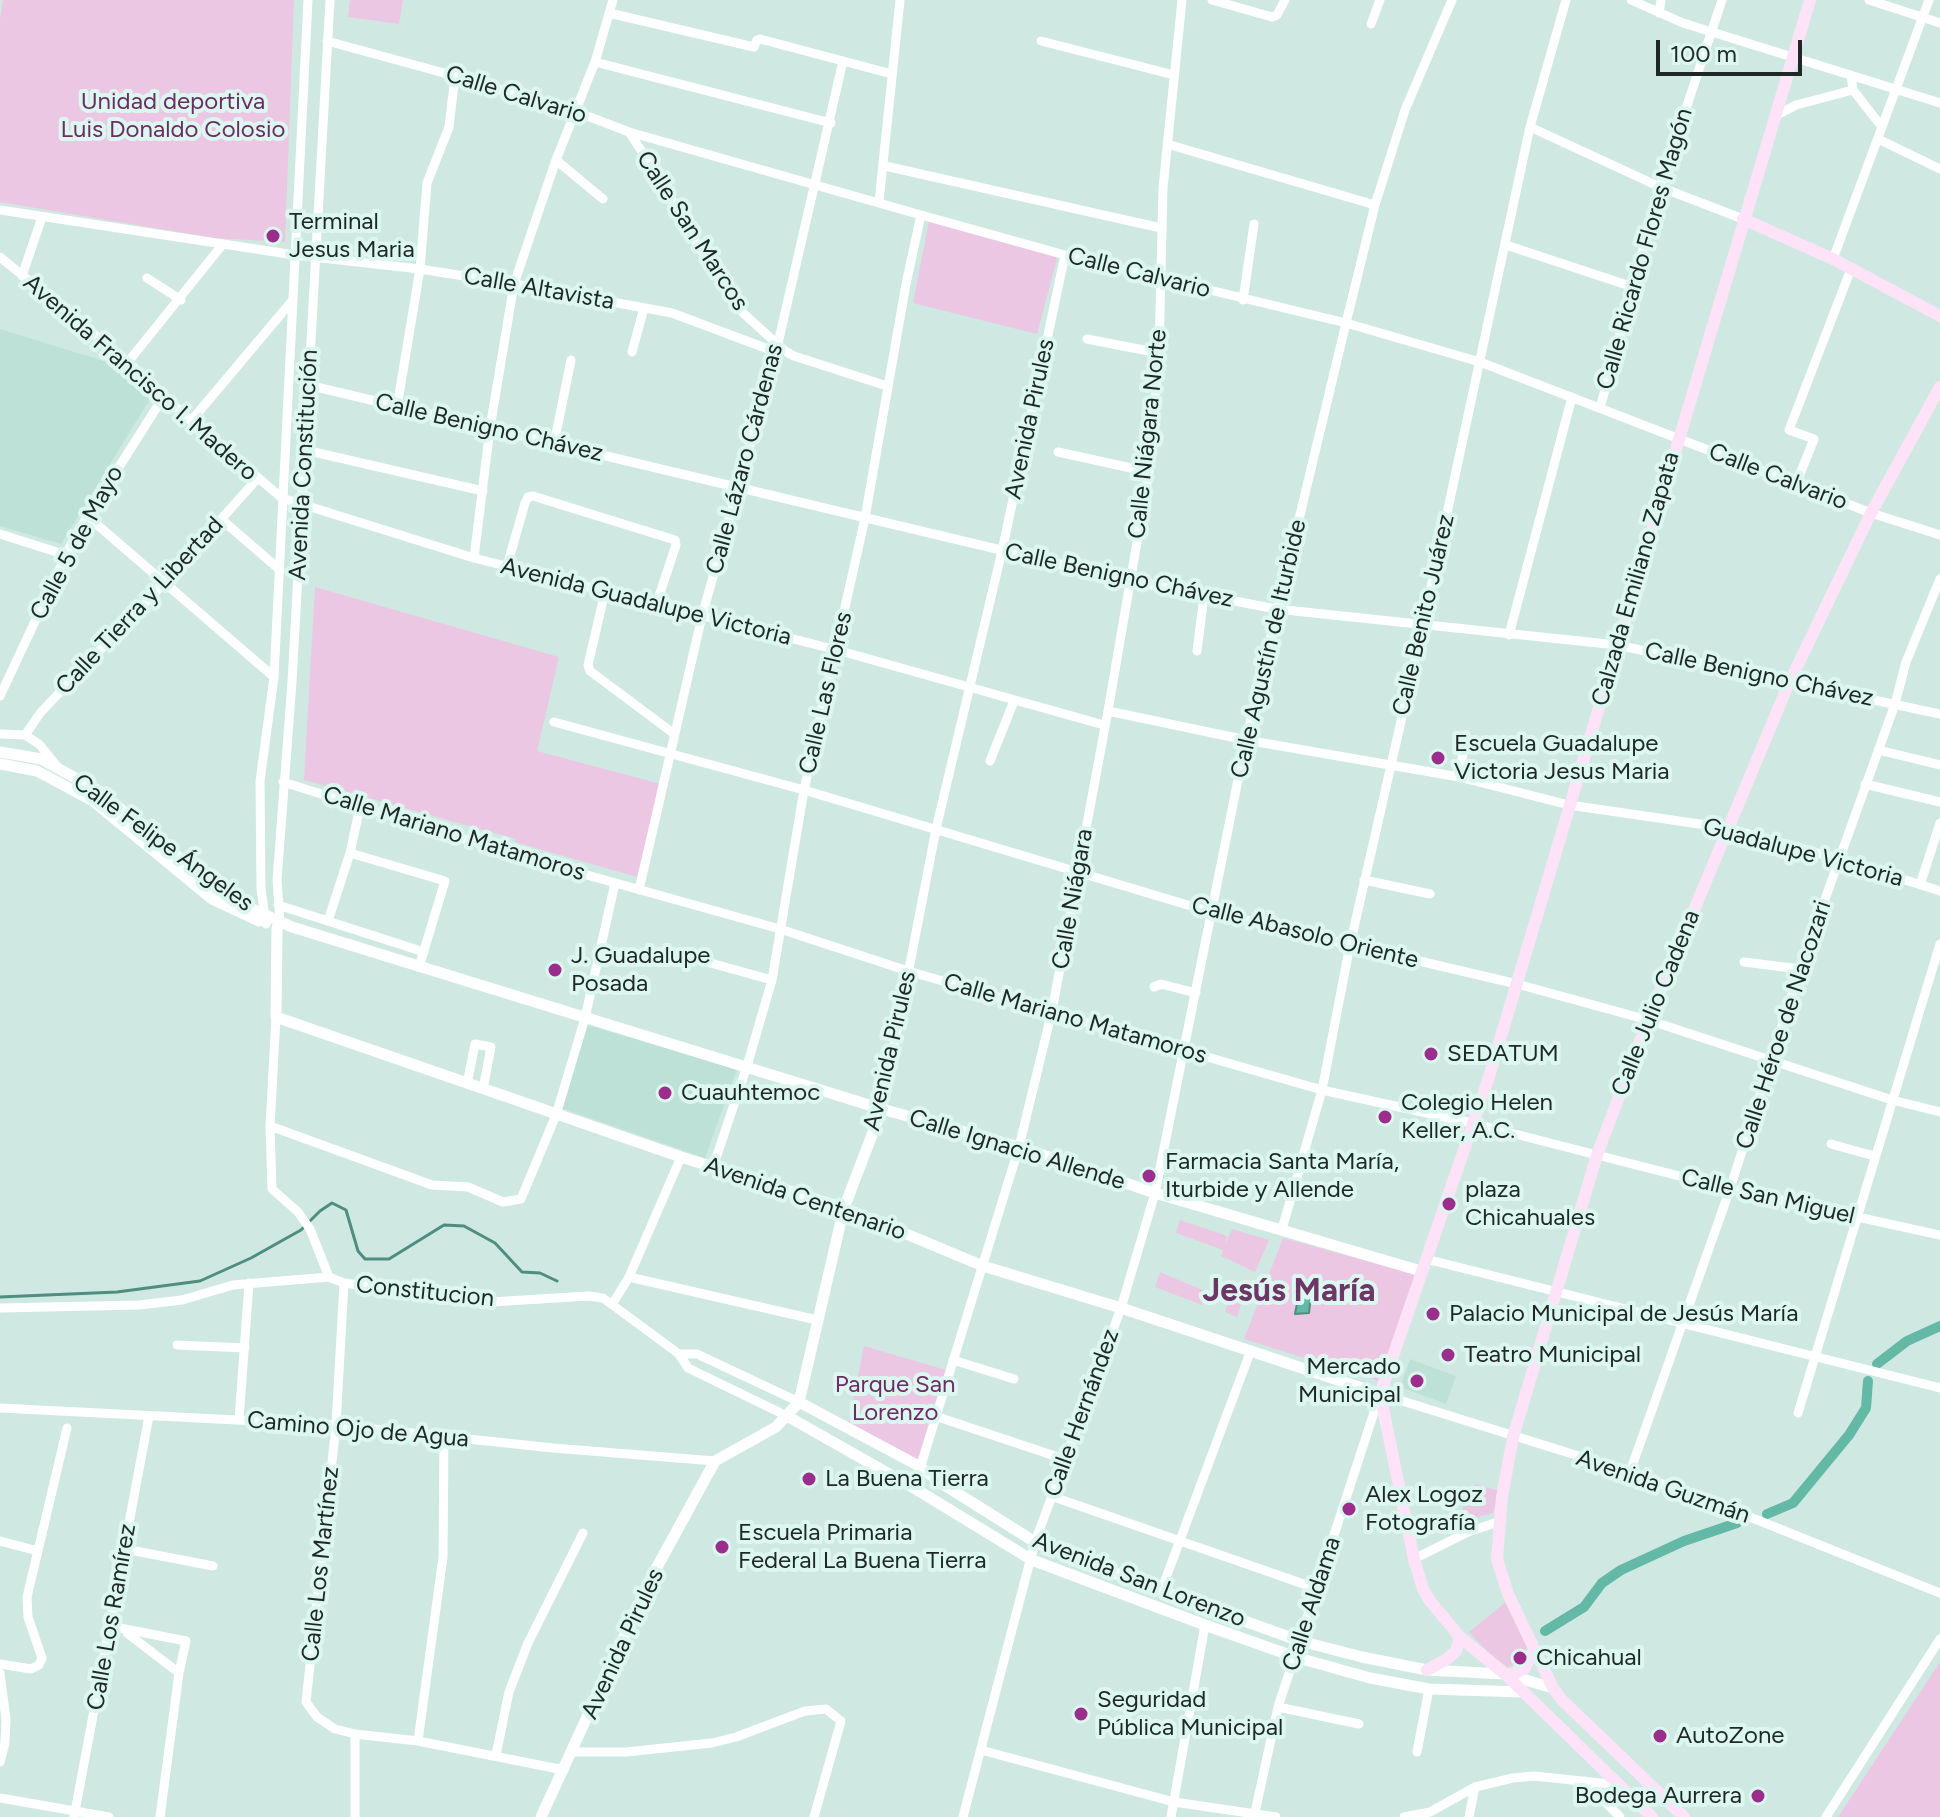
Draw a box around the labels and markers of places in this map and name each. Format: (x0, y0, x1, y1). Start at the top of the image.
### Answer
place label: Terminal Jesus Maria (289, 208, 415, 264)
marker: Terminal Jesus Maria (264, 227, 282, 245)
place label: Escuela Guadalupe Victoria Jesus Maria (1454, 730, 1670, 786)
marker: Escuela Guadalupe Victoria Jesus Maria (1429, 749, 1447, 767)
place label: J. Guadalupe Posada (571, 942, 710, 998)
marker: J. Guadalupe Posada (546, 961, 564, 979)
place label: SEDATUM (1447, 1040, 1559, 1068)
marker: SEDATUM (1422, 1045, 1440, 1063)
place label: Cuauhtemoc (681, 1079, 820, 1107)
marker: Cuauhtemoc (656, 1084, 674, 1102)
place label: Colegio Helen Keller, A.C. (1401, 1089, 1553, 1145)
marker: Colegio Helen Keller, A.C. (1376, 1108, 1394, 1126)
place label: Farmacia Santa María, Iturbide y Allende (1165, 1148, 1399, 1204)
marker: Farmacia Santa María, Iturbide y Allende (1140, 1167, 1158, 1185)
place label: plaza Chicahuales (1465, 1176, 1595, 1232)
marker: plaza Chicahuales (1440, 1195, 1458, 1213)
place label: Palacio Municipal de Jesús María (1449, 1300, 1798, 1328)
marker: Palacio Municipal de Jesús María (1424, 1305, 1442, 1323)
place label: Teatro Municipal (1464, 1341, 1641, 1369)
marker: Teatro Municipal (1439, 1346, 1457, 1364)
place label: Mercado Municipal (1298, 1353, 1401, 1409)
marker: Mercado Municipal (1408, 1372, 1426, 1390)
place label: La Buena Tierra (825, 1465, 989, 1493)
marker: La Buena Tierra (800, 1470, 818, 1488)
place label: Alex Logoz Fotografía (1365, 1481, 1483, 1537)
marker: Alex Logoz Fotografía (1340, 1500, 1358, 1518)
place label: Escuela Primaria Federal La Buena Tierra (738, 1519, 986, 1575)
marker: Escuela Primaria Federal La Buena Tierra (713, 1538, 731, 1556)
place label: Chicahual (1536, 1644, 1642, 1672)
marker: Chicahual (1511, 1649, 1529, 1667)
place label: Seguridad Pública Municipal (1097, 1686, 1283, 1742)
marker: Seguridad Pública Municipal (1072, 1705, 1090, 1723)
place label: AutoZone (1676, 1722, 1784, 1750)
marker: AutoZone (1651, 1727, 1669, 1745)
place label: Bodega Aurrera (1575, 1782, 1742, 1810)
marker: Bodega Aurrera (1749, 1787, 1767, 1805)

